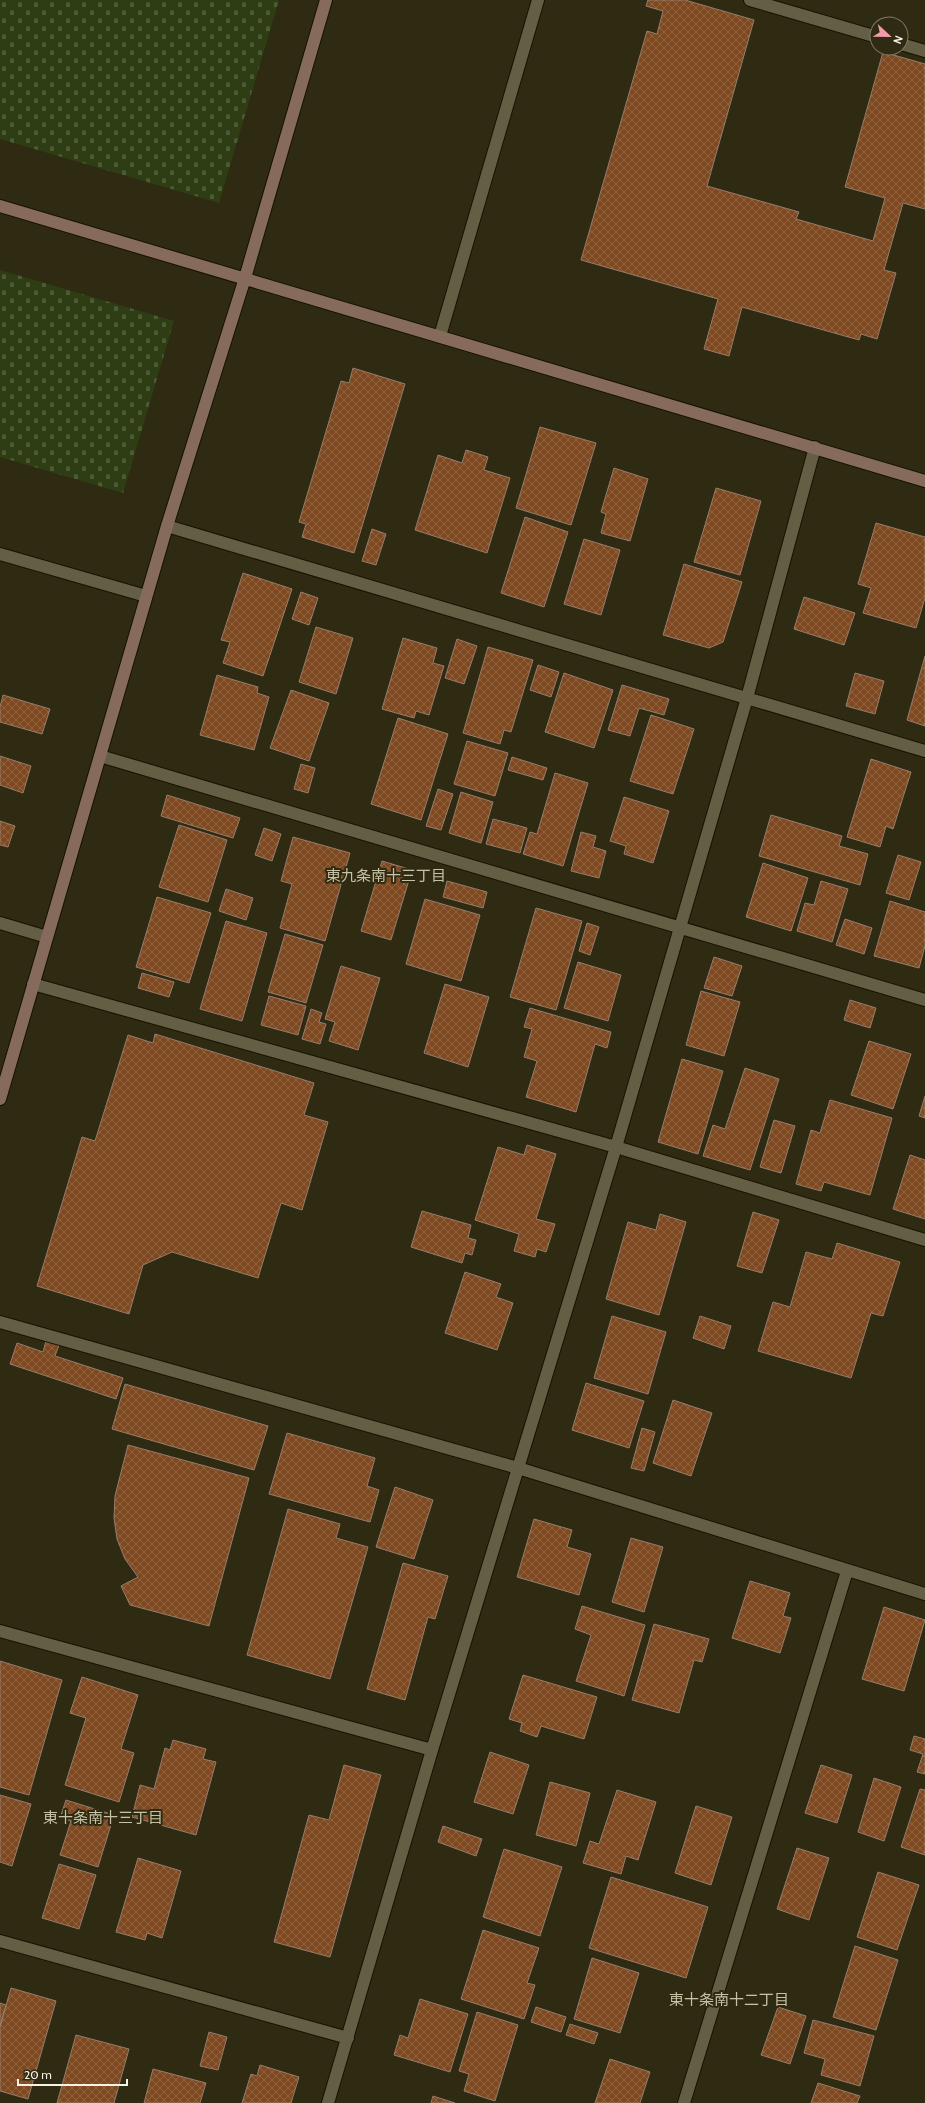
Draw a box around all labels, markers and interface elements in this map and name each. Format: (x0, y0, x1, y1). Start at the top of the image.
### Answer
north arrow (869, 16, 909, 56)
text: N (890, 34, 906, 46)
district label: 東九条南十三丁目 (326, 867, 446, 885)
district label: 東十条南十三丁目 (43, 1809, 163, 1827)
district label: 東十条南十二丁目 (669, 1991, 789, 2009)
scale bar (18, 2061, 127, 2087)
text: 20 m (24, 2067, 52, 2082)

